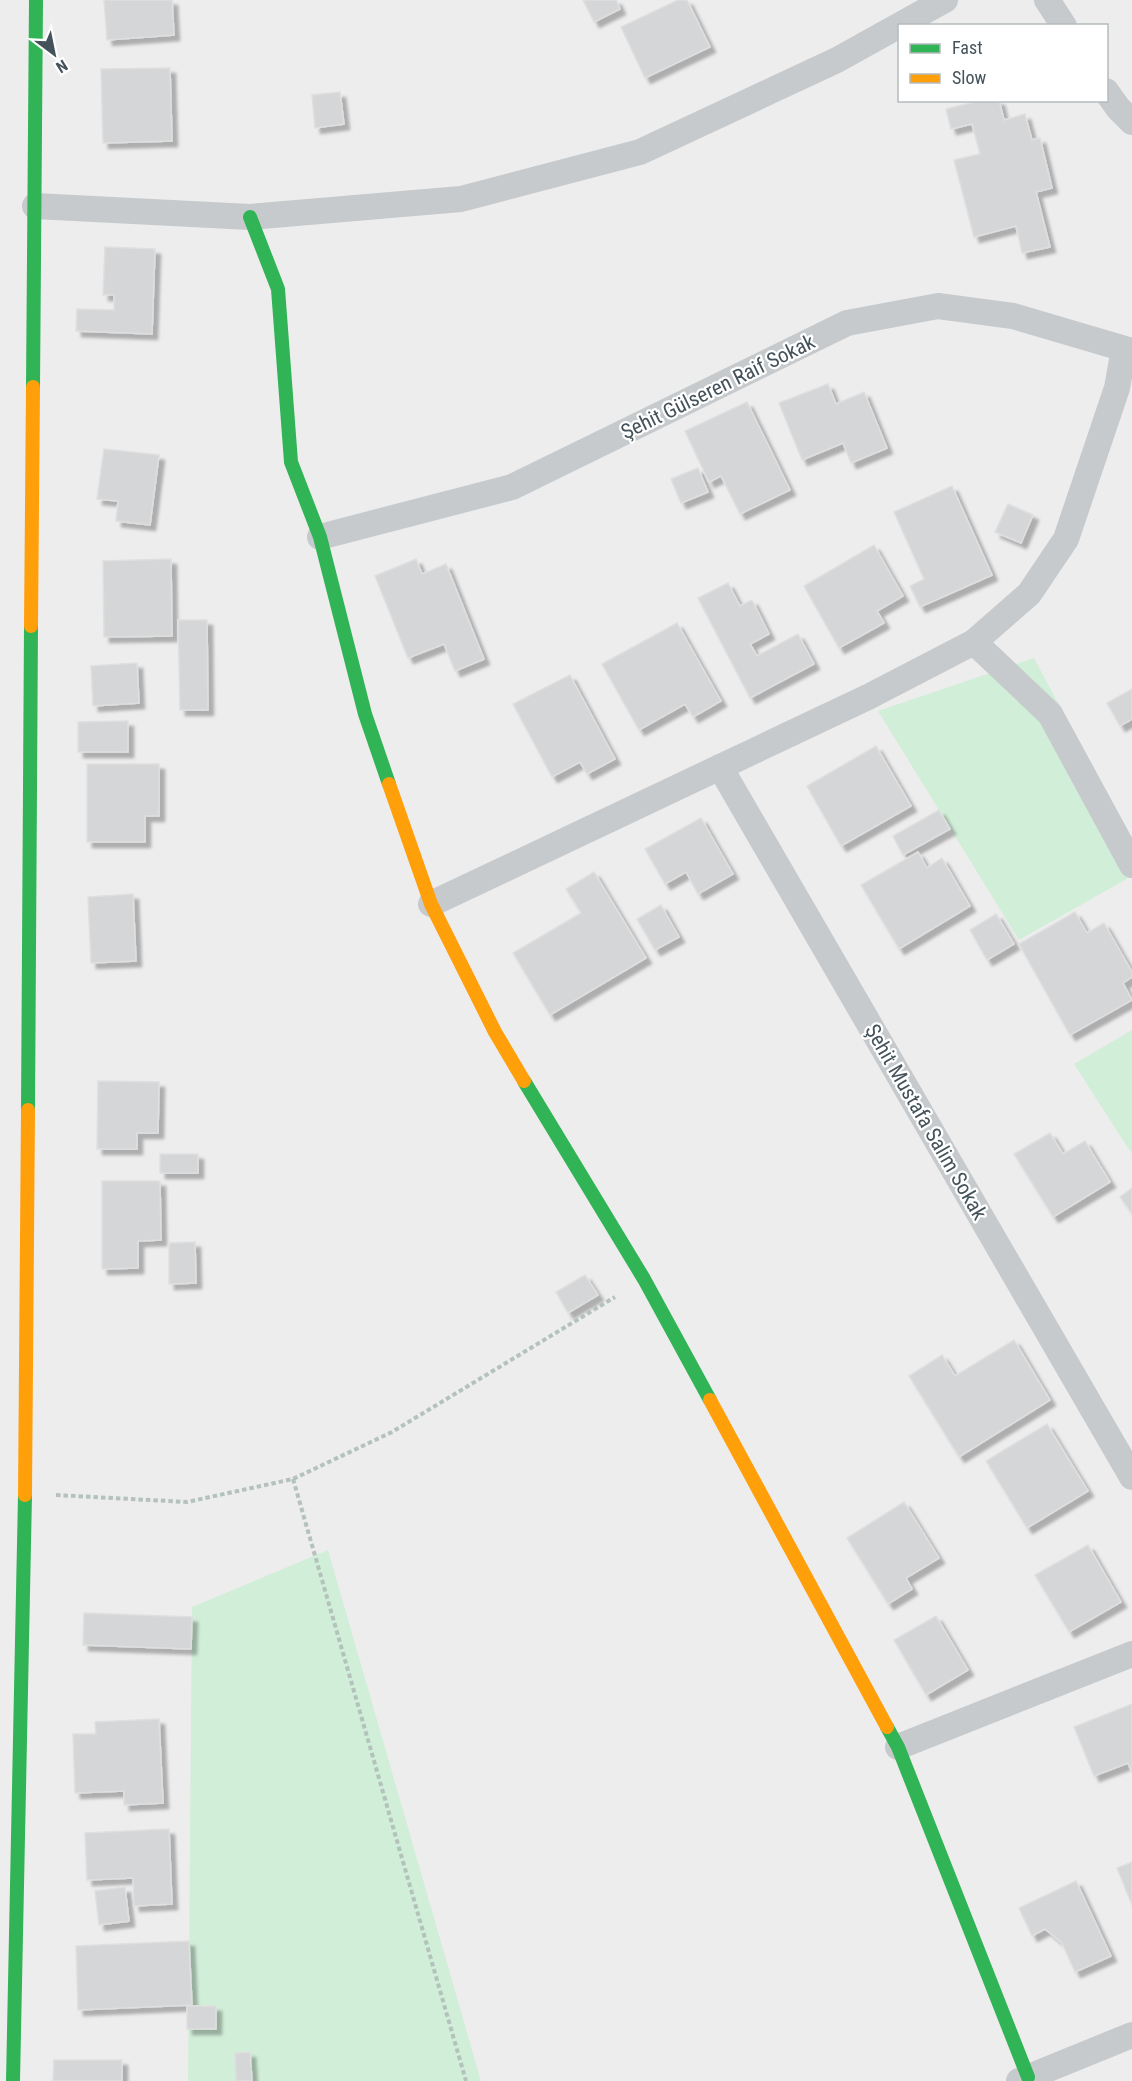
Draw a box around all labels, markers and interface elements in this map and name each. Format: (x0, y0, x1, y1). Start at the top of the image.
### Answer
north arrow (24, 24, 84, 84)
legend (898, 24, 1108, 102)
text: Fast (952, 37, 983, 58)
text: N (52, 56, 71, 77)
text: Slow (952, 67, 987, 88)
street label: Şehit Gülseren Raif Sokak (617, 329, 819, 444)
street label: Şehit Mustafa Salim Sokak (860, 1020, 992, 1224)

